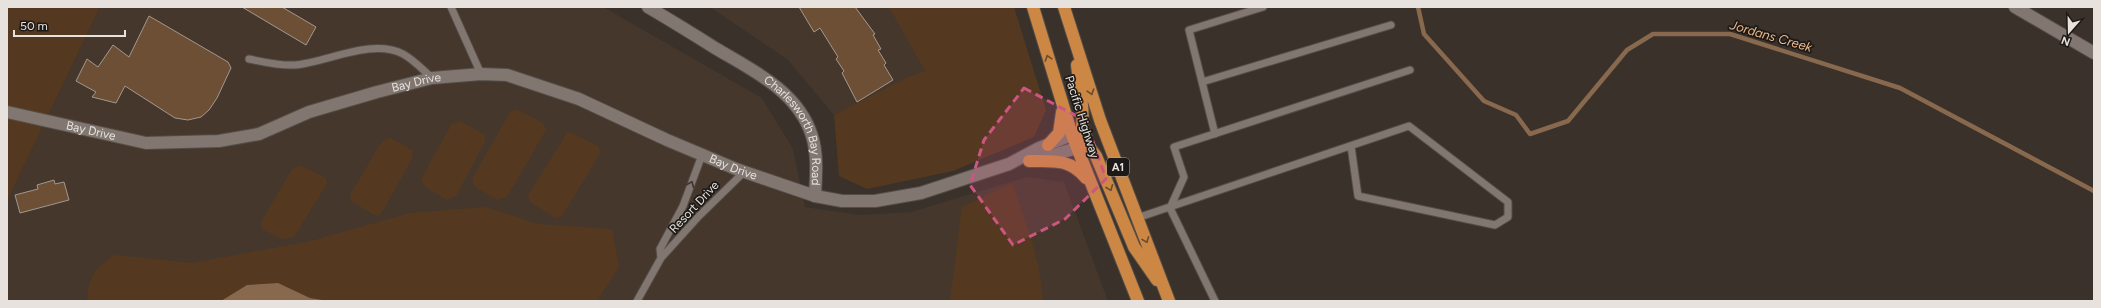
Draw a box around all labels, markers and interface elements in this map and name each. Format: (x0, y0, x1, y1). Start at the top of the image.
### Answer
scale bar (14, 12, 125, 38)
north arrow (2049, 12, 2089, 52)
water label: Jordans Creek (1727, 17, 1815, 55)
text: 50 m (20, 19, 48, 33)
text: N (2060, 33, 2072, 48)
one-way arrow (1044, 55, 1053, 62)
street label: Bay Drive (390, 70, 442, 95)
street label: Charlesworth Bay Road (761, 73, 823, 186)
street label: Pacific Highway (1062, 74, 1102, 161)
one-way arrow (1086, 88, 1095, 95)
street label: Bay Drive (65, 118, 118, 143)
street label: Bay Drive (707, 151, 759, 183)
road number: A1 (1107, 158, 1129, 176)
street label: Resort Drive (666, 178, 722, 236)
one-way arrow (687, 181, 695, 188)
one-way arrow (1105, 183, 1113, 191)
one-way arrow (1141, 237, 1149, 244)

